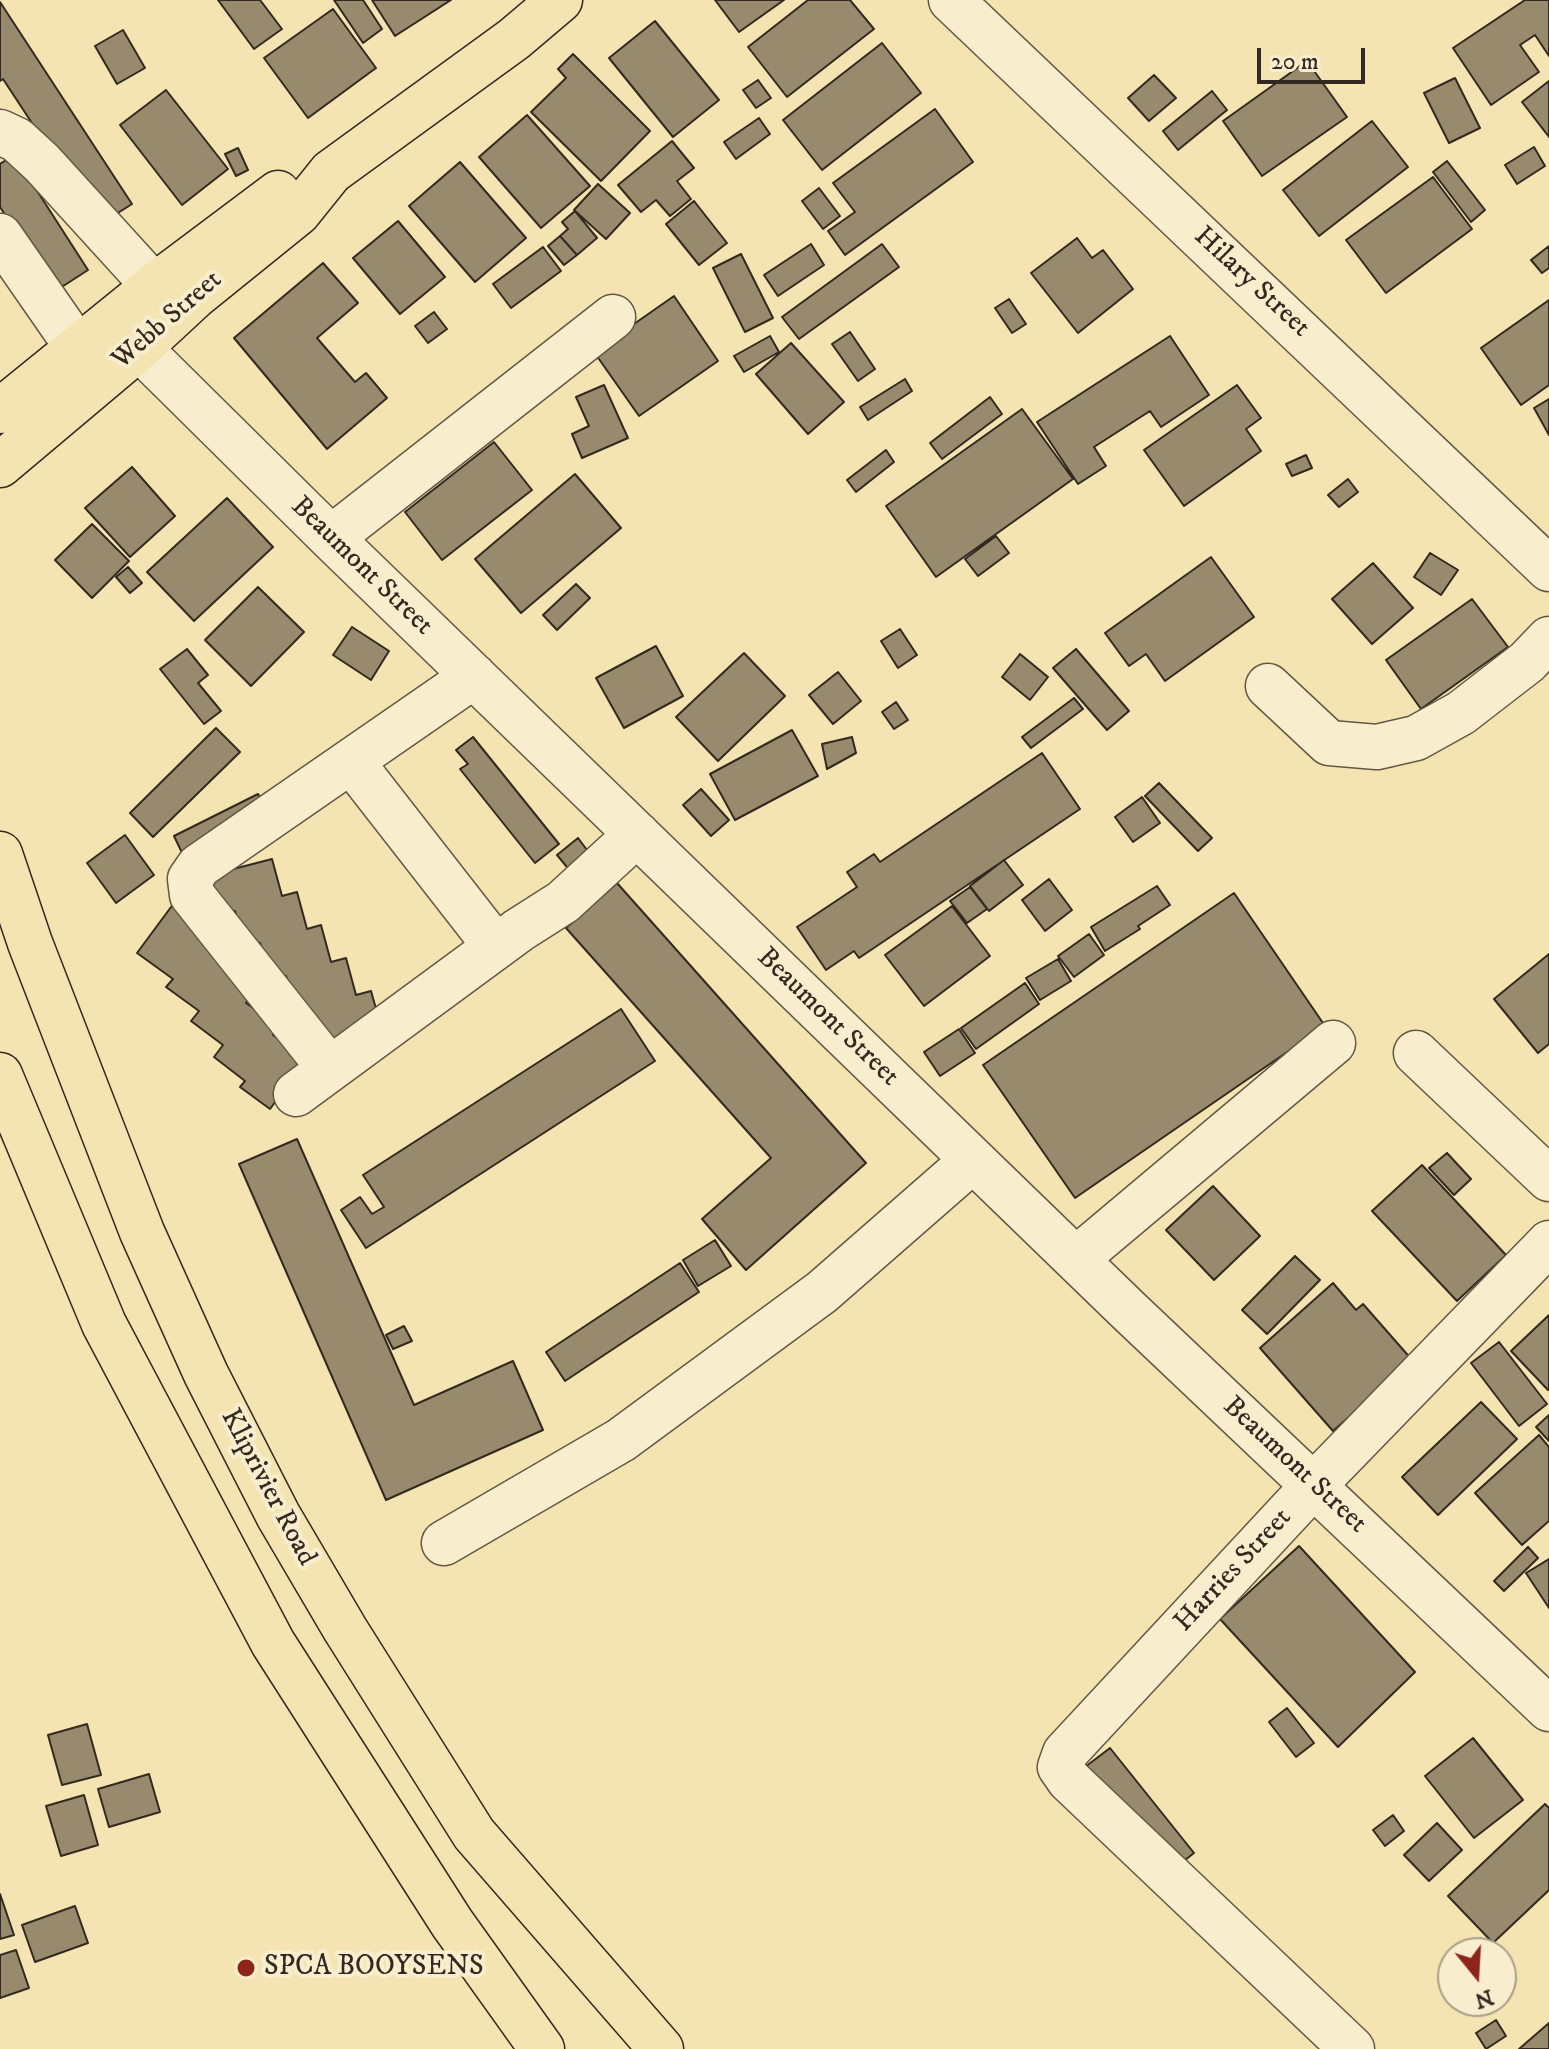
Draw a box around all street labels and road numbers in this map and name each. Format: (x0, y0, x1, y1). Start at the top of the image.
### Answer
street label: Hilary Street (1186, 221, 1316, 345)
street label: Webb Street (106, 264, 230, 378)
street label: Beaumont Street (283, 491, 439, 643)
street label: Beaumont Street (749, 942, 905, 1094)
street label: Beaumont Street (1215, 1391, 1373, 1541)
street label: Kliprivier Road (212, 1404, 322, 1572)
street label: Harries Street (1168, 1502, 1300, 1640)

